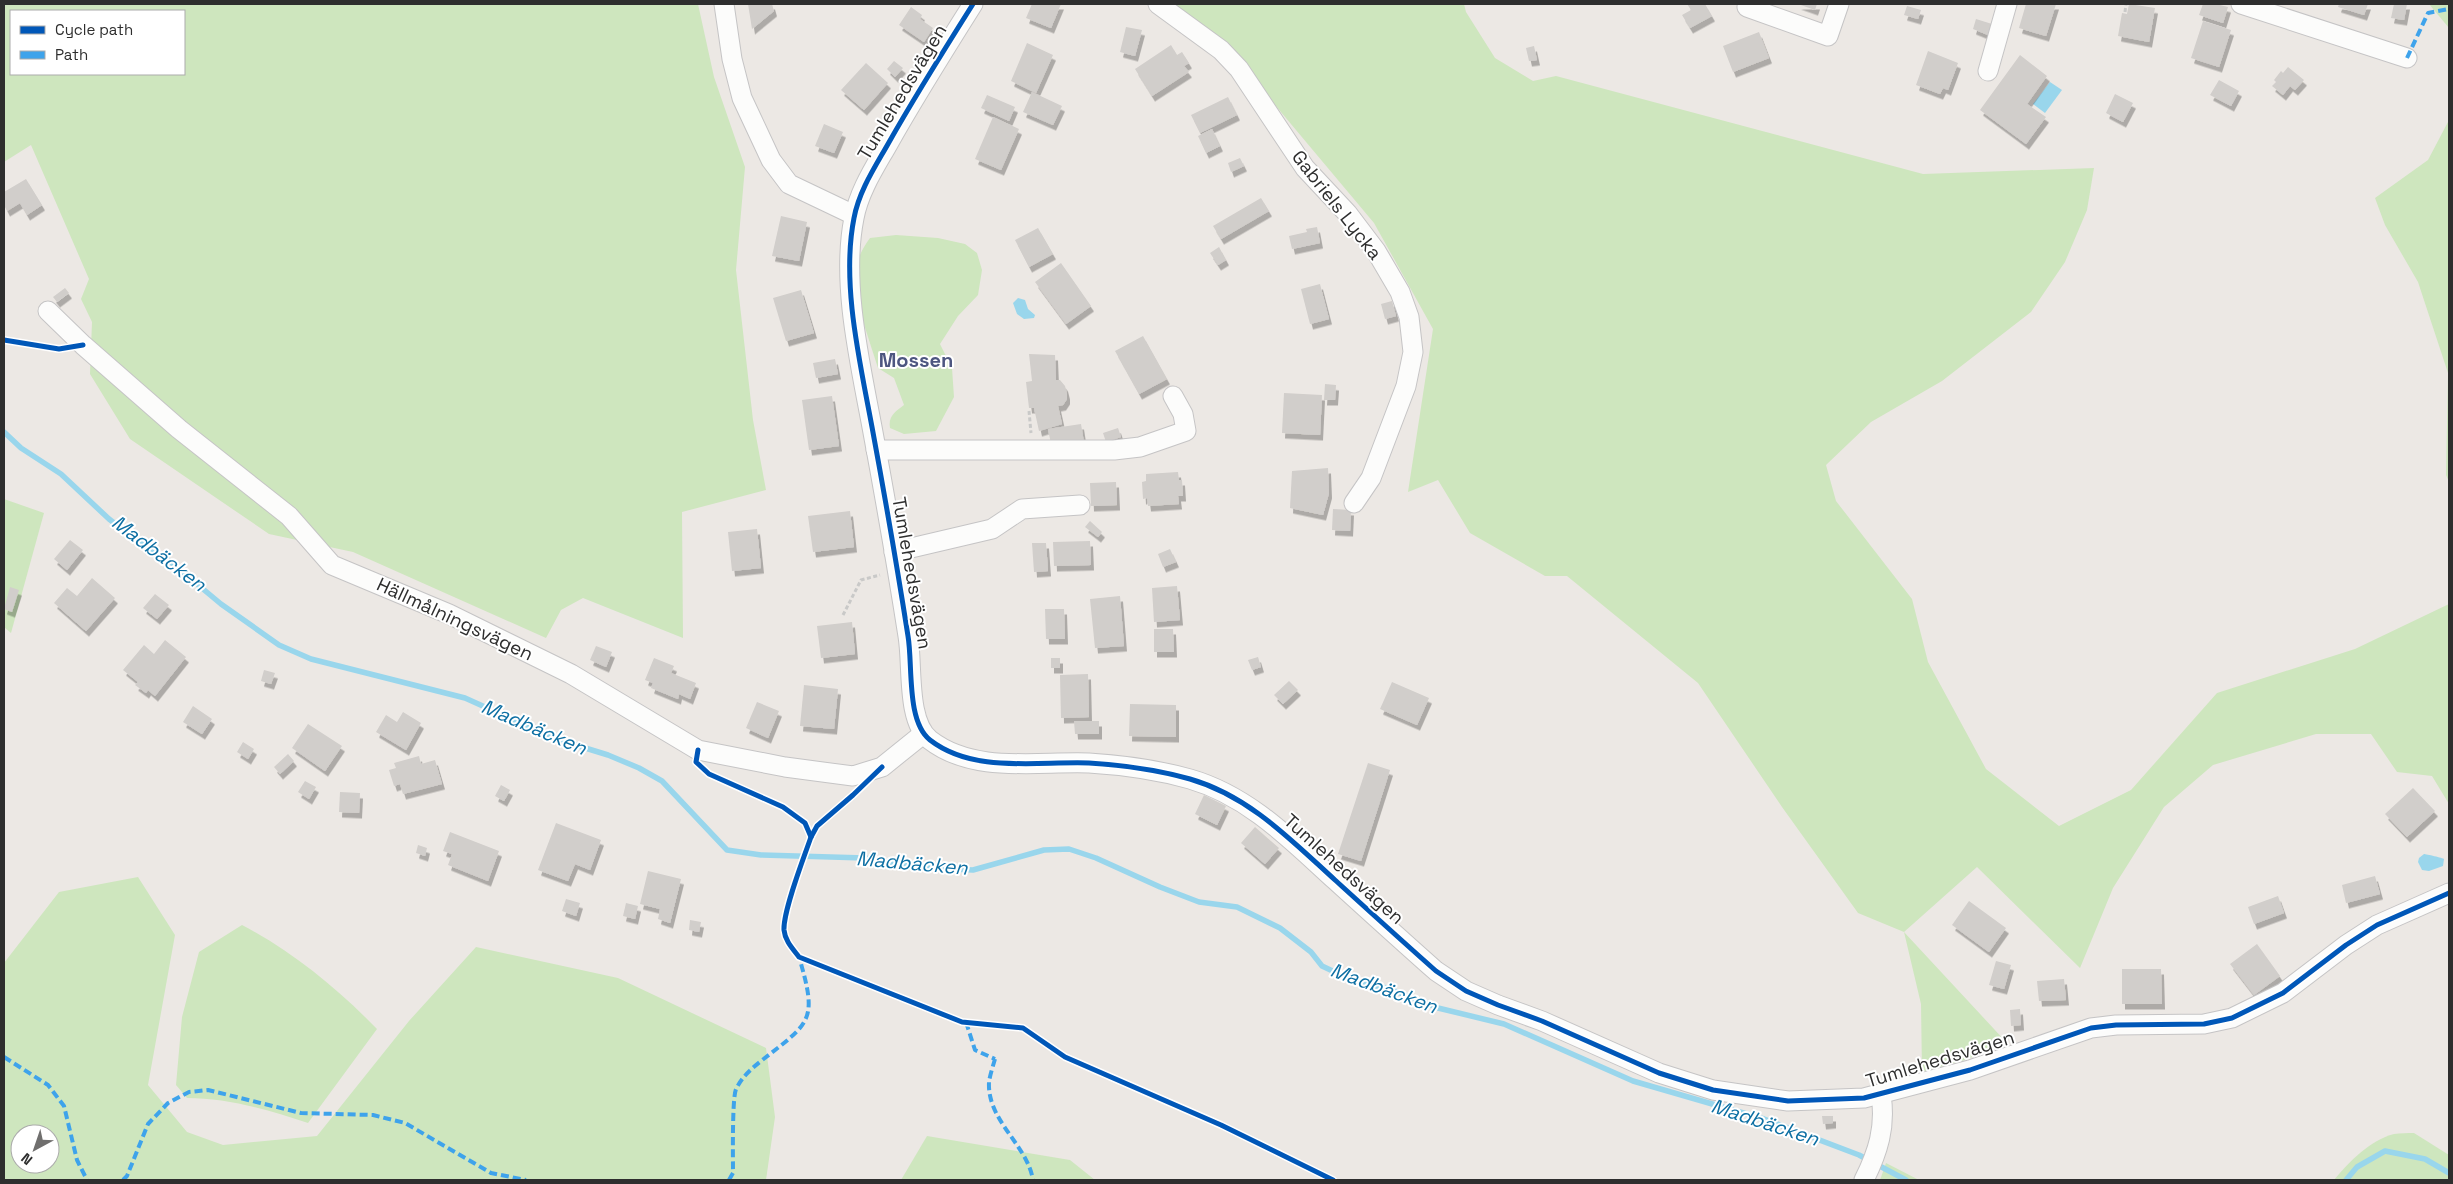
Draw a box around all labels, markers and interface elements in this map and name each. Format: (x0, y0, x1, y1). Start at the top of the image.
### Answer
legend (10, 10, 185, 75)
text: Cycle path (55, 20, 133, 39)
street label: Tumlehedsvägen (852, 20, 952, 164)
text: Path (55, 45, 88, 64)
street label: Gabriels Lycka (1286, 145, 1388, 265)
district label: Mossen (879, 347, 953, 373)
street label: Tumlehedsvägen (886, 495, 938, 651)
water label: Madbäcken (107, 509, 212, 597)
street label: Hällmålningsvägen (373, 572, 537, 666)
water label: Madbäcken (477, 693, 591, 761)
street label: Tumlehedsvägen (1278, 808, 1410, 930)
water label: Madbäcken (855, 845, 970, 881)
water label: Madbäcken (1327, 957, 1442, 1020)
street label: Tumlehedsvägen (1863, 1025, 2017, 1093)
water label: Madbäcken (1708, 1092, 1823, 1152)
north arrow (10, 1124, 60, 1174)
text: N (17, 1149, 36, 1169)

